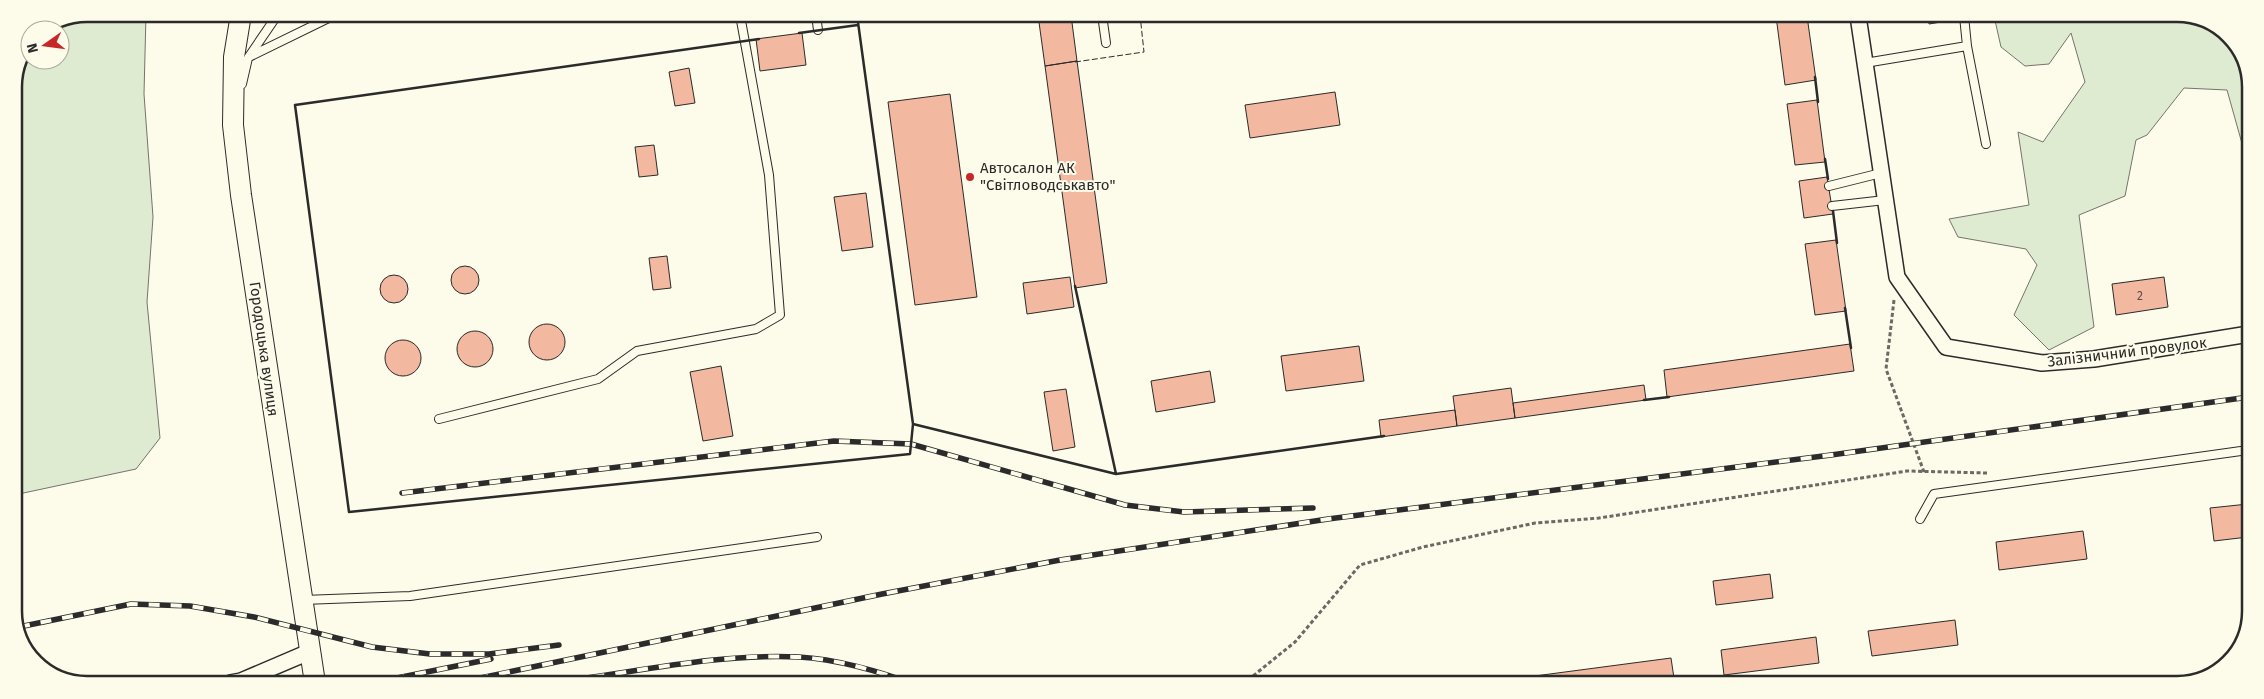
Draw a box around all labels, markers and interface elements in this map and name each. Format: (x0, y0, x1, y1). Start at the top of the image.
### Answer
north arrow (20, 20, 70, 70)
text: N (23, 41, 42, 55)
place label: Автосалон АК "Світловодськавто" (980, 159, 1115, 194)
marker: Автосалон АК "Світловодськавто" (964, 171, 976, 183)
street label: Городоцька вулиця (246, 280, 282, 418)
house number: 2 (2137, 289, 2143, 303)
street label: Залізничний провулок (2046, 333, 2208, 371)

